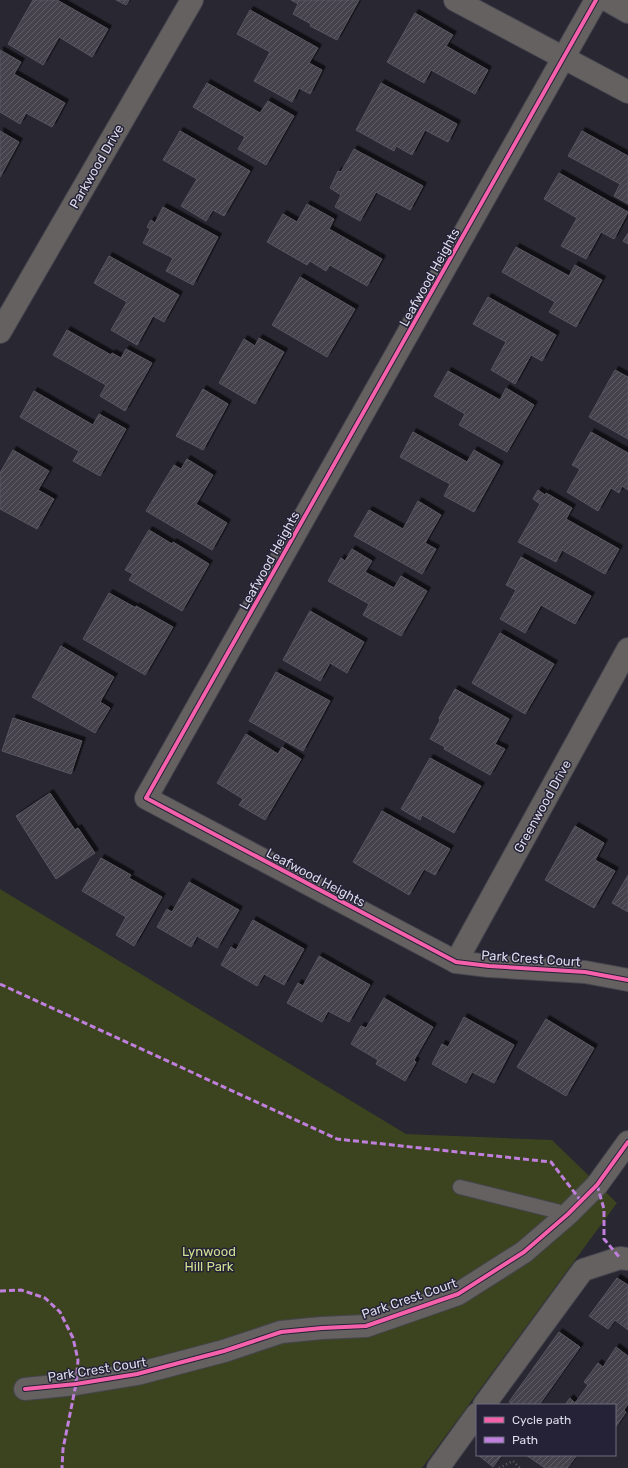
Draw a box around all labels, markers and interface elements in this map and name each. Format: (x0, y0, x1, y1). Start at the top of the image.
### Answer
street label: Parkwood Drive (66, 122, 127, 211)
street label: Leafwood Heights (396, 225, 464, 329)
street label: Leafwood Heights (236, 508, 304, 612)
street label: Greenwood Drive (511, 757, 574, 855)
street label: Leafwood Heights (263, 845, 368, 911)
street label: Park Crest Court (481, 948, 581, 969)
park label: Lynwood Hill Park (182, 1244, 236, 1274)
street label: Park Crest Court (360, 1275, 459, 1322)
street label: Park Crest Court (47, 1354, 147, 1385)
legend (476, 1404, 616, 1456)
text: Cycle path (512, 1413, 571, 1427)
text: Path (512, 1433, 538, 1447)

